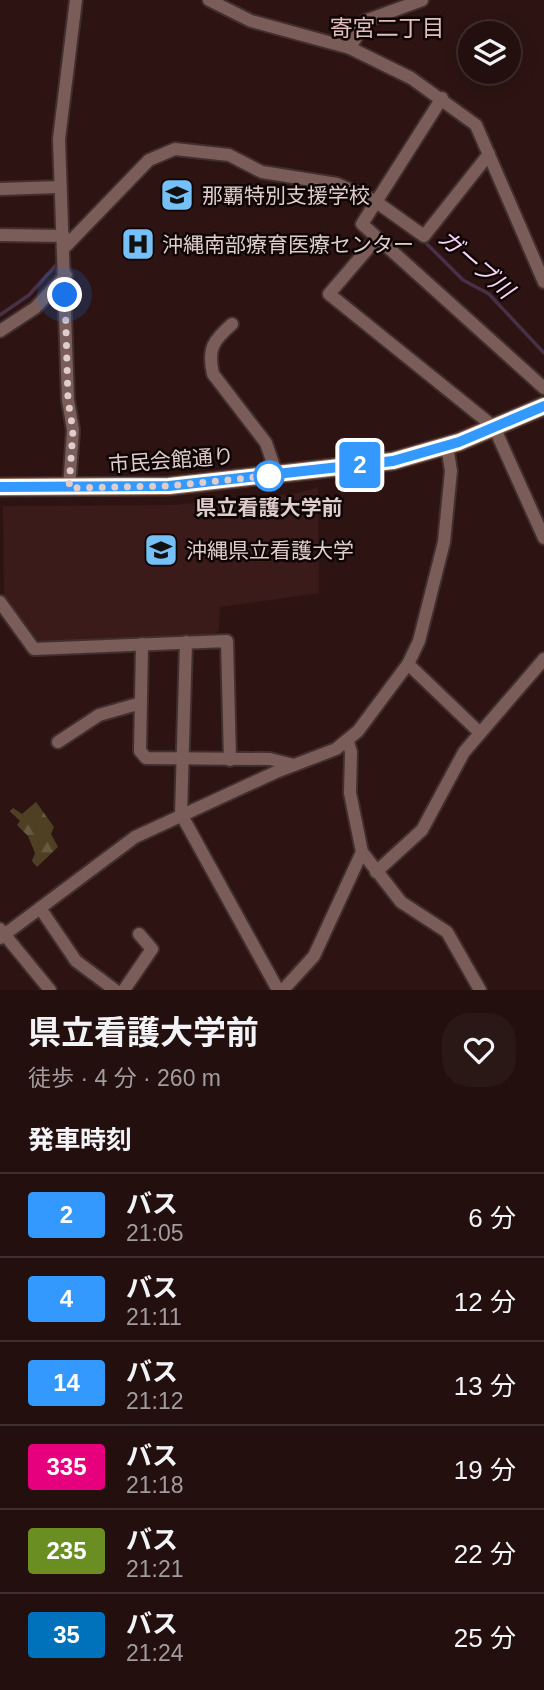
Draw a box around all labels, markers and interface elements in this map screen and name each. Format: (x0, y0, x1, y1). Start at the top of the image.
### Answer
district label: 寄宮二丁目 (330, 15, 445, 41)
map controls (458, 21, 521, 84)
button: layers (458, 21, 521, 84)
school or university icon: 那覇特別支援学校 (158, 176, 196, 214)
place label: 那覇特別支援学校 (202, 184, 370, 207)
water label: ガーブ川 (433, 224, 521, 306)
hospital icon: 沖縄南部療育医療センター (119, 225, 157, 263)
place label: 沖縄南部療育医療センター (162, 233, 414, 256)
your location (47, 277, 82, 312)
line badge: 2 (337, 442, 383, 488)
street label: 市民会館通り (107, 444, 235, 476)
text: 2 (353, 451, 367, 478)
marker: 県立看護大学前 (254, 461, 284, 491)
place label: 県立看護大学前 (196, 496, 343, 519)
school or university icon: 沖縄県立看護大学 (142, 531, 180, 569)
place label: 沖縄県立看護大学 (186, 539, 354, 562)
button: heart (442, 1013, 516, 1087)
text: 県立看護大学前 (28, 1014, 259, 1051)
text: 徒歩 · 4 分 · 260 m (28, 1065, 221, 1091)
text: 発車時刻 (28, 1125, 132, 1155)
text: バス (126, 1189, 178, 1219)
text: 2 (60, 1201, 73, 1228)
text: 6 分 (468, 1203, 516, 1233)
text: 21:05 (126, 1220, 184, 1246)
text: バス (126, 1273, 178, 1303)
text: 4 (60, 1285, 73, 1312)
text: 12 分 (454, 1287, 516, 1317)
text: 21:11 (126, 1304, 182, 1330)
text: バス (126, 1357, 178, 1387)
text: 14 (53, 1369, 80, 1396)
text: 13 分 (454, 1371, 516, 1401)
text: 21:12 (126, 1388, 184, 1414)
text: バス (126, 1441, 178, 1471)
text: 335 (46, 1453, 87, 1480)
text: 19 分 (454, 1455, 516, 1485)
text: 21:18 (126, 1472, 184, 1498)
text: バス (126, 1525, 178, 1555)
text: 235 (46, 1537, 87, 1564)
text: 22 分 (454, 1539, 516, 1569)
text: 21:21 (126, 1556, 184, 1582)
text: バス (126, 1609, 178, 1639)
text: 35 (53, 1621, 80, 1648)
text: 25 分 (454, 1623, 516, 1653)
text: 21:24 (126, 1640, 184, 1666)

